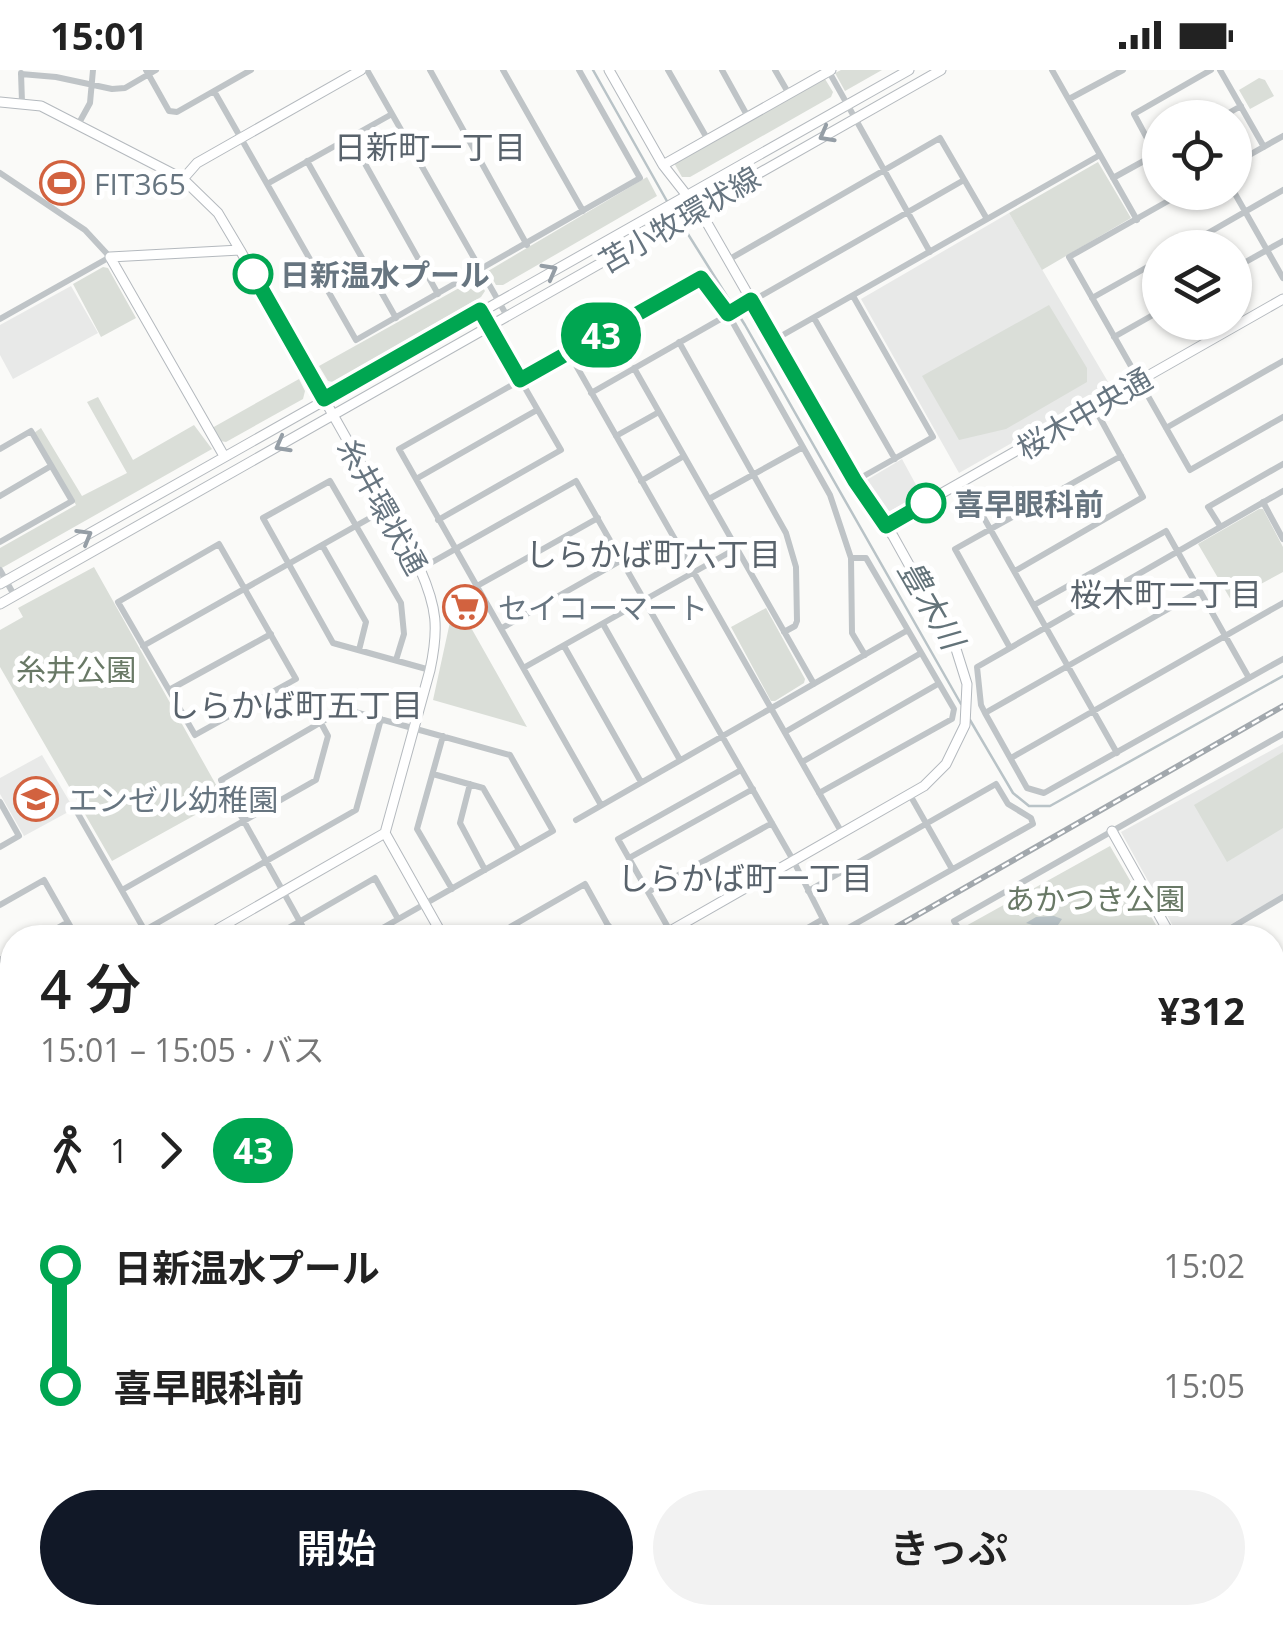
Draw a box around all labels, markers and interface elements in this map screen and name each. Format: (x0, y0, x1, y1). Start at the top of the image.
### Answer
text: 15:01 (50, 9, 148, 61)
map controls (1142, 100, 1252, 340)
button: locate (1142, 100, 1252, 210)
one-way arrow (819, 123, 837, 143)
district label: 日新町一丁目 (334, 125, 526, 168)
street label: 苫小牧環状線 (591, 156, 767, 282)
sports icon: FIT365 (39, 160, 85, 206)
place label: FIT365 (94, 163, 186, 204)
button: layers (1142, 230, 1252, 340)
place label: 日新温水プール (280, 254, 490, 295)
marker: 日新温水プール (234, 255, 272, 293)
one-way arrow (539, 264, 557, 284)
line badge: 43 (556, 302, 646, 368)
text: 43 (581, 312, 621, 359)
street label: 桜木中央通 (1009, 358, 1159, 468)
street label: 糸井環状通 (329, 430, 437, 582)
one-way arrow (275, 433, 293, 453)
place label: 喜早眼科前 (954, 483, 1104, 524)
marker: 喜早眼科前 (907, 484, 945, 522)
one-way arrow (74, 528, 92, 548)
district label: しらかば町六丁目 (525, 532, 781, 575)
water label: 豊木川 (889, 552, 976, 659)
district label: 桜木町二丁目 (1070, 572, 1262, 615)
supermarket icon: セイコーマート (442, 584, 488, 630)
place label: セイコーマート (498, 587, 708, 628)
park label: 糸井公園 (16, 649, 136, 690)
district label: しらかば町五丁目 (167, 683, 423, 726)
school or university icon: エンゼル幼稚園 (13, 776, 59, 822)
place label: エンゼル幼稚園 (68, 779, 278, 820)
district label: しらかば町一丁目 (617, 856, 873, 899)
park label: あかつき公園 (1005, 878, 1185, 919)
text: 4 分 (40, 950, 141, 1025)
text: ¥312 (1158, 984, 1245, 1036)
text: 15:01 – 15:05 · バス (40, 1028, 325, 1071)
icon: walk (40, 1123, 95, 1178)
icon: forward (143, 1123, 198, 1178)
text: 43 (233, 1127, 273, 1174)
text: 1 (110, 1129, 128, 1172)
text: 日新温水プール (114, 1241, 380, 1293)
text: 15:02 (1163, 1244, 1245, 1287)
text: 喜早眼科前 (114, 1361, 304, 1413)
text: 15:05 (1163, 1364, 1245, 1407)
button: 開始 (40, 1490, 633, 1605)
button: きっぷ (653, 1490, 1245, 1605)

